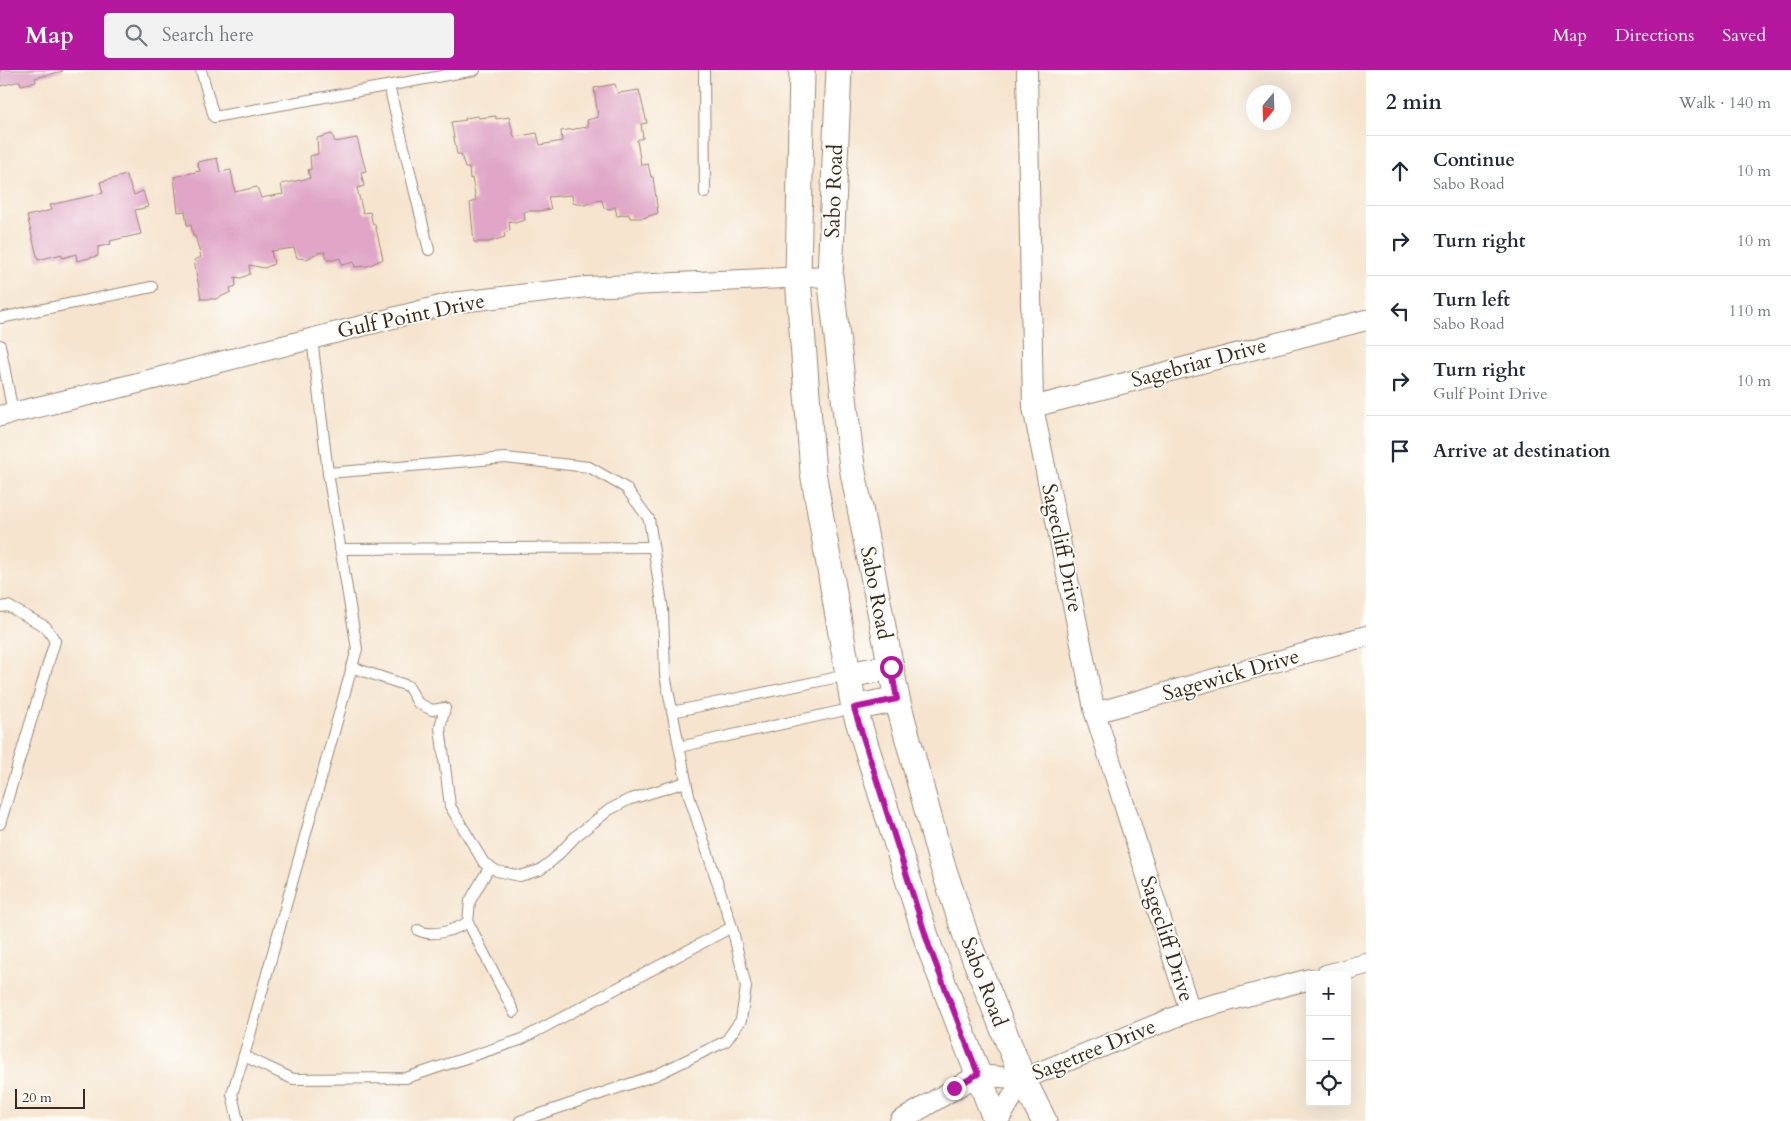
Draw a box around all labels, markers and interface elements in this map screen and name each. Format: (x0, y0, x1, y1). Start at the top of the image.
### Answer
search box (104, 13, 454, 58)
text: Map (25, 19, 74, 52)
icon: search (122, 21, 150, 49)
text: Search here (162, 22, 254, 48)
text: Map (1553, 23, 1587, 48)
text: Directions (1615, 23, 1694, 48)
text: Saved (1722, 23, 1766, 48)
north arrow (1246, 85, 1291, 130)
text: 2 min (1386, 88, 1442, 117)
text: Walk · 140 m (1679, 92, 1771, 114)
street label: Sabo Road (818, 144, 850, 238)
text: Continue (1433, 147, 1515, 173)
icon: ahead (1386, 157, 1414, 185)
text: 10 m (1737, 160, 1771, 182)
text: Sabo Road (1433, 173, 1505, 195)
icon: right (1386, 227, 1414, 255)
text: Turn right (1433, 228, 1525, 254)
text: 10 m (1737, 230, 1771, 252)
street label: Gulf Point Drive (335, 286, 487, 346)
text: Turn left (1433, 287, 1510, 313)
icon: left (1386, 297, 1414, 325)
text: 110 m (1729, 300, 1771, 322)
text: Sabo Road (1433, 313, 1505, 335)
street label: Sagebriar Drive (1128, 331, 1270, 395)
text: Turn right (1433, 357, 1525, 383)
icon: right (1386, 367, 1414, 395)
text: 10 m (1737, 370, 1771, 392)
text: Gulf Point Drive (1433, 383, 1547, 405)
icon: arrive (1386, 437, 1414, 465)
text: Arrive at destination (1433, 438, 1610, 464)
street label: Sagecliff Drive (1034, 481, 1090, 615)
street label: Sabo Road (853, 544, 899, 642)
street label: Sagewick Drive (1159, 642, 1303, 708)
route start (880, 656, 903, 679)
street label: Sagecliff Drive (1133, 872, 1201, 1006)
street label: Sabo Road (954, 933, 1014, 1031)
map controls (1306, 971, 1351, 1106)
button: + (1306, 971, 1351, 1016)
street label: Sagetree Drive (1028, 1012, 1160, 1088)
button: − (1306, 1016, 1351, 1061)
button: locate (1306, 1061, 1351, 1106)
route end (943, 1077, 966, 1100)
scale bar (15, 1086, 85, 1109)
text: 20 m (22, 1088, 52, 1107)

